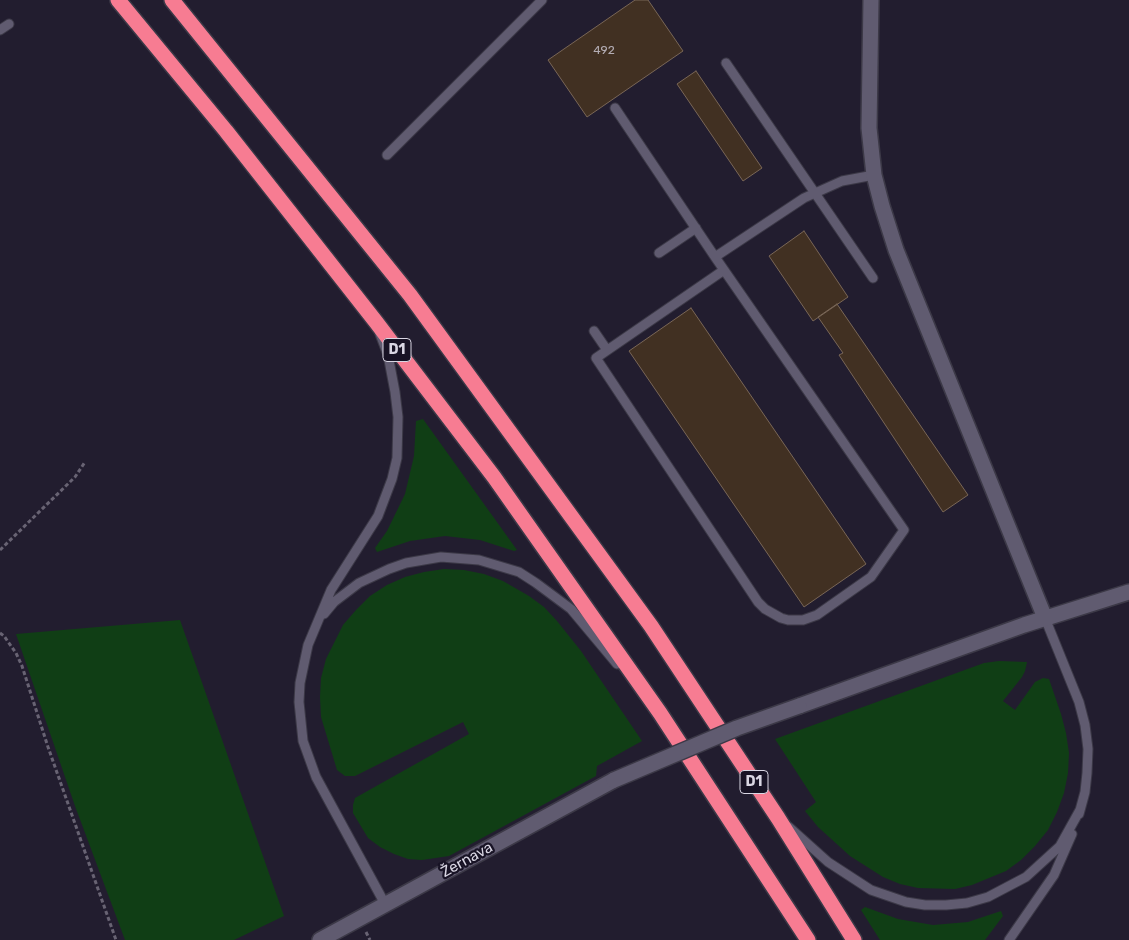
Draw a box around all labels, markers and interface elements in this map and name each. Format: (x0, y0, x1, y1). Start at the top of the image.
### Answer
house number: 492 (593, 44, 615, 58)
road number: D1 (383, 338, 411, 362)
road number: D1 (740, 770, 768, 794)
street label: Žernava (438, 838, 496, 882)

